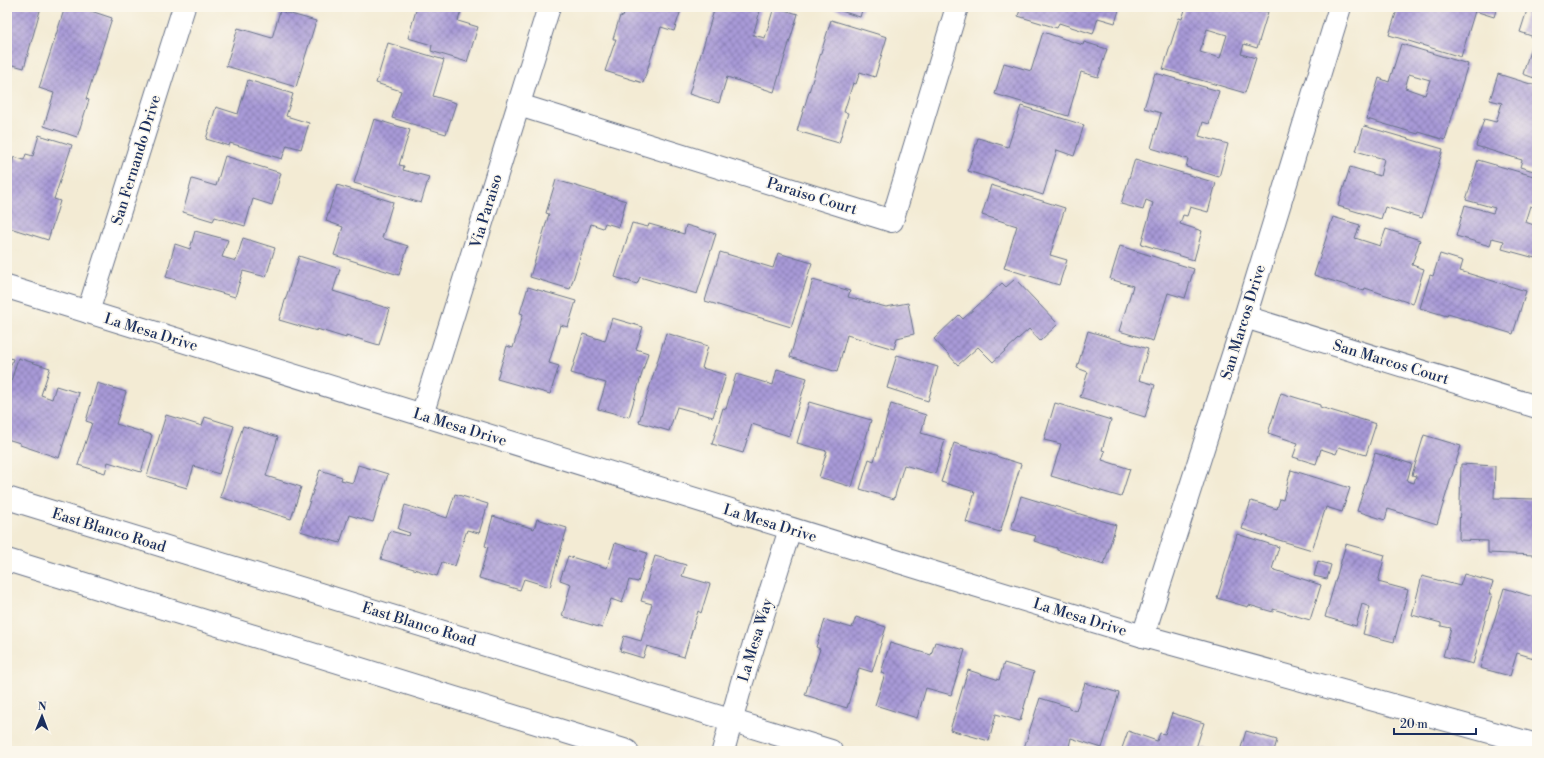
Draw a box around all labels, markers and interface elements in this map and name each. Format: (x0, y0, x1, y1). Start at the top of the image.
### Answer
street label: San Fernando Drive (108, 93, 165, 228)
street label: Via Paraiso (466, 172, 507, 251)
street label: Paraiso Court (764, 174, 860, 219)
street label: San Marcos Drive (1217, 262, 1270, 382)
street label: La Mesa Drive (102, 309, 200, 356)
street label: San Marcos Court (1330, 336, 1452, 389)
street label: La Mesa Drive (411, 404, 509, 451)
street label: La Mesa Drive (721, 500, 819, 547)
street label: East Blanco Road (49, 504, 169, 557)
street label: La Mesa Drive (1031, 594, 1129, 641)
street label: La Mesa Way (734, 596, 777, 684)
street label: East Blanco Road (359, 598, 479, 651)
north arrow (22, 696, 62, 736)
text: N (38, 700, 47, 714)
scale bar (1394, 710, 1476, 736)
text: 20 m (1400, 717, 1428, 732)

